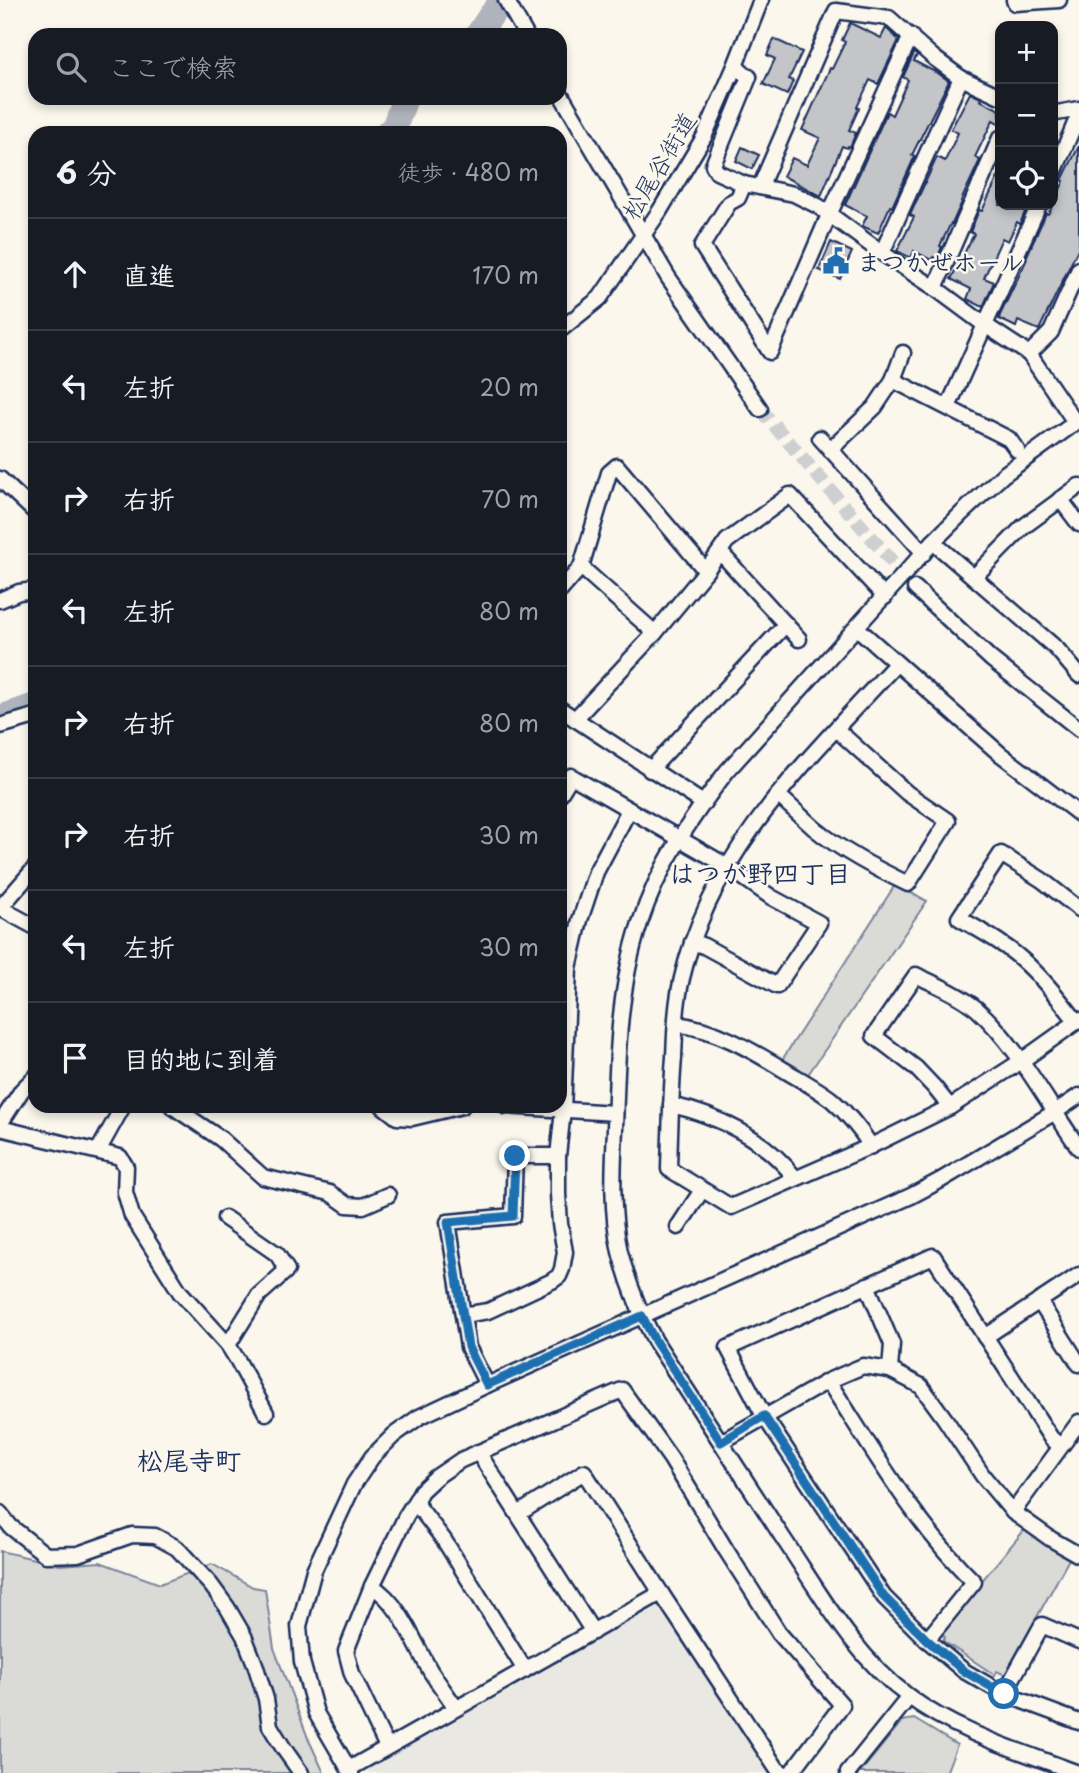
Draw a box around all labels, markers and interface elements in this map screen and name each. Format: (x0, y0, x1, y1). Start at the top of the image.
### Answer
map controls (995, 21, 1058, 210)
button: + (995, 21, 1058, 84)
search box (28, 28, 567, 105)
text: ここで検索 (108, 47, 238, 86)
icon: search (52, 48, 90, 86)
button: − (995, 84, 1058, 147)
street label: 松尾谷街道 (612, 104, 704, 226)
button: locate (995, 147, 1058, 210)
text: 6 分 (56, 149, 117, 194)
text: 徒歩 · 480 m (398, 154, 539, 189)
place label: まつかぜホール (857, 243, 1024, 279)
public building icon: まつかぜホール (821, 246, 851, 276)
icon: ahead (56, 255, 94, 293)
text: 直進 (123, 255, 175, 294)
text: 170 m (472, 257, 539, 292)
icon: left (56, 367, 94, 405)
text: 左折 (123, 367, 175, 406)
text: 20 m (480, 369, 539, 404)
icon: right (56, 479, 94, 517)
text: 右折 (123, 479, 175, 518)
text: 70 m (481, 481, 539, 516)
icon: left (56, 591, 94, 629)
text: 左折 (123, 591, 175, 630)
text: 80 m (479, 593, 539, 628)
icon: right (56, 703, 94, 741)
text: 右折 (123, 703, 175, 742)
text: 80 m (479, 705, 539, 740)
icon: right (56, 815, 94, 853)
text: 右折 (123, 815, 175, 854)
text: 30 m (478, 817, 539, 852)
district label: はつが野四丁目 (669, 853, 851, 892)
icon: left (56, 927, 94, 965)
text: 左折 (123, 927, 175, 966)
text: 30 m (478, 929, 539, 964)
icon: arrive (56, 1039, 94, 1077)
text: 目的地に到着 (123, 1039, 279, 1078)
route end (499, 1140, 530, 1171)
district label: 松尾寺町 (137, 1440, 241, 1479)
route start (988, 1678, 1019, 1709)

